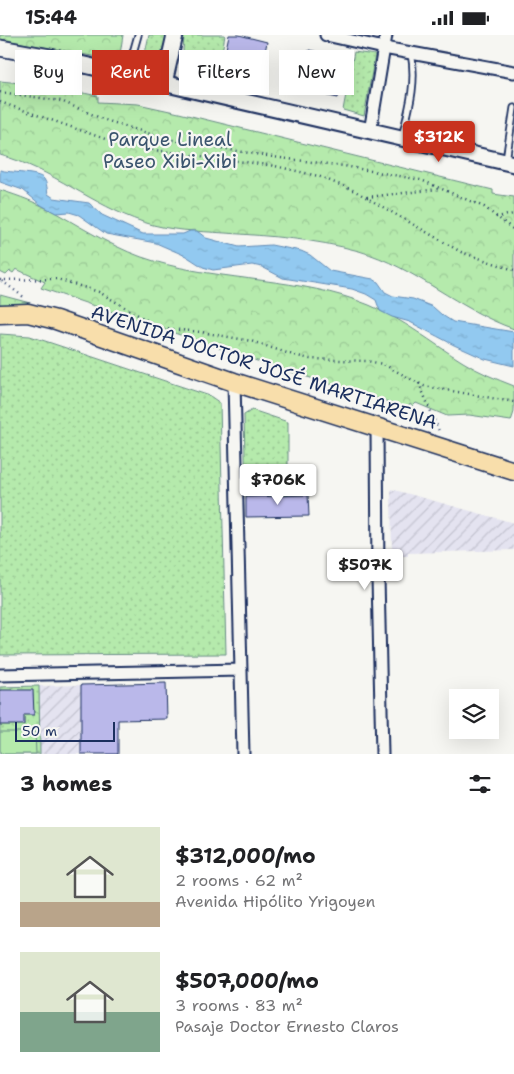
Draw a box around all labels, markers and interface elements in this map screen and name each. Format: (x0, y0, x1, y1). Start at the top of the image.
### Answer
text: 15:44 (25, 5, 77, 30)
chip: Buy (15, 50, 82, 95)
chip: Rent (92, 50, 169, 95)
chip: Filters (179, 50, 269, 95)
chip: New (279, 50, 354, 95)
pin: $312K (404, 121, 474, 163)
text: $312K (414, 126, 464, 147)
park label: Parque Lineal Paseo Xibi-Xibi (103, 127, 237, 174)
street label: AVENIDA DOCTOR JOSÉ MARTIARENA (88, 298, 441, 435)
pin: $706K (243, 463, 313, 506)
text: $706K (250, 469, 306, 490)
pin: $507K (330, 549, 400, 591)
text: $507K (338, 554, 392, 575)
map controls (449, 689, 499, 739)
button: layers (449, 689, 499, 739)
scale bar (15, 719, 115, 742)
text: 50 m (22, 722, 57, 740)
text: 3 homes (20, 770, 112, 798)
icon: filters (466, 770, 494, 798)
text: $312,000/mo (175, 842, 316, 870)
icon: home (60, 847, 120, 907)
text: 2 rooms · 62 m² (175, 870, 303, 891)
text: Avenida Hipólito Yrigoyen (175, 891, 375, 912)
text: $507,000/mo (175, 967, 319, 995)
icon: home (60, 972, 120, 1032)
text: 3 rooms · 83 m² (175, 995, 303, 1016)
text: Pasaje Doctor Ernesto Claros (175, 1016, 399, 1037)

